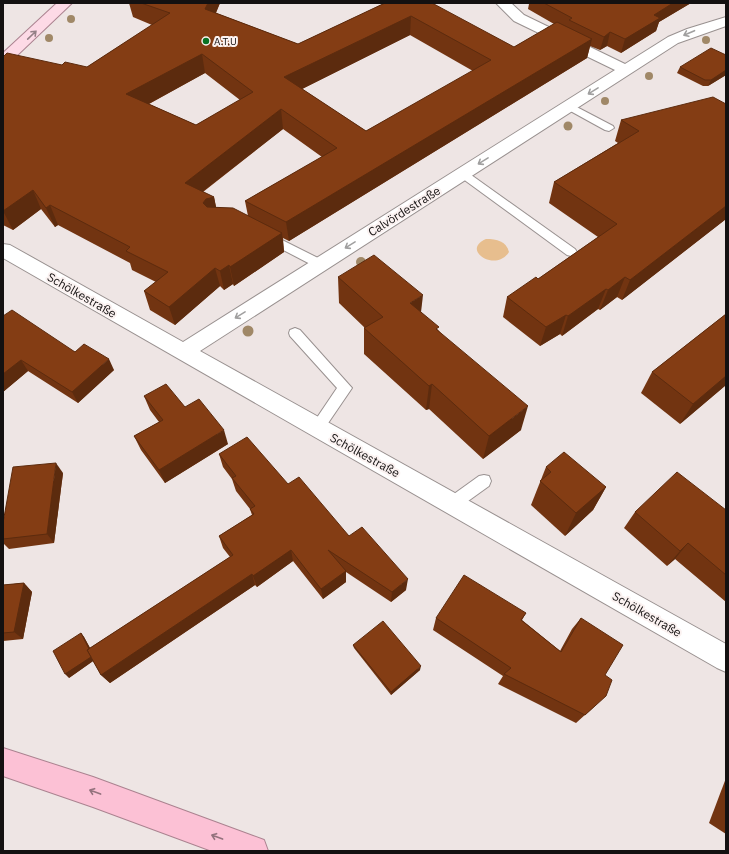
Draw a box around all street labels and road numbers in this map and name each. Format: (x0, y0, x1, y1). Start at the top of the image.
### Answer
street label: Calvördestraße (365, 183, 443, 239)
street label: Schölkestraße (45, 269, 120, 321)
street label: Schölkestraße (327, 430, 403, 481)
street label: Schölkestraße (610, 588, 685, 640)

